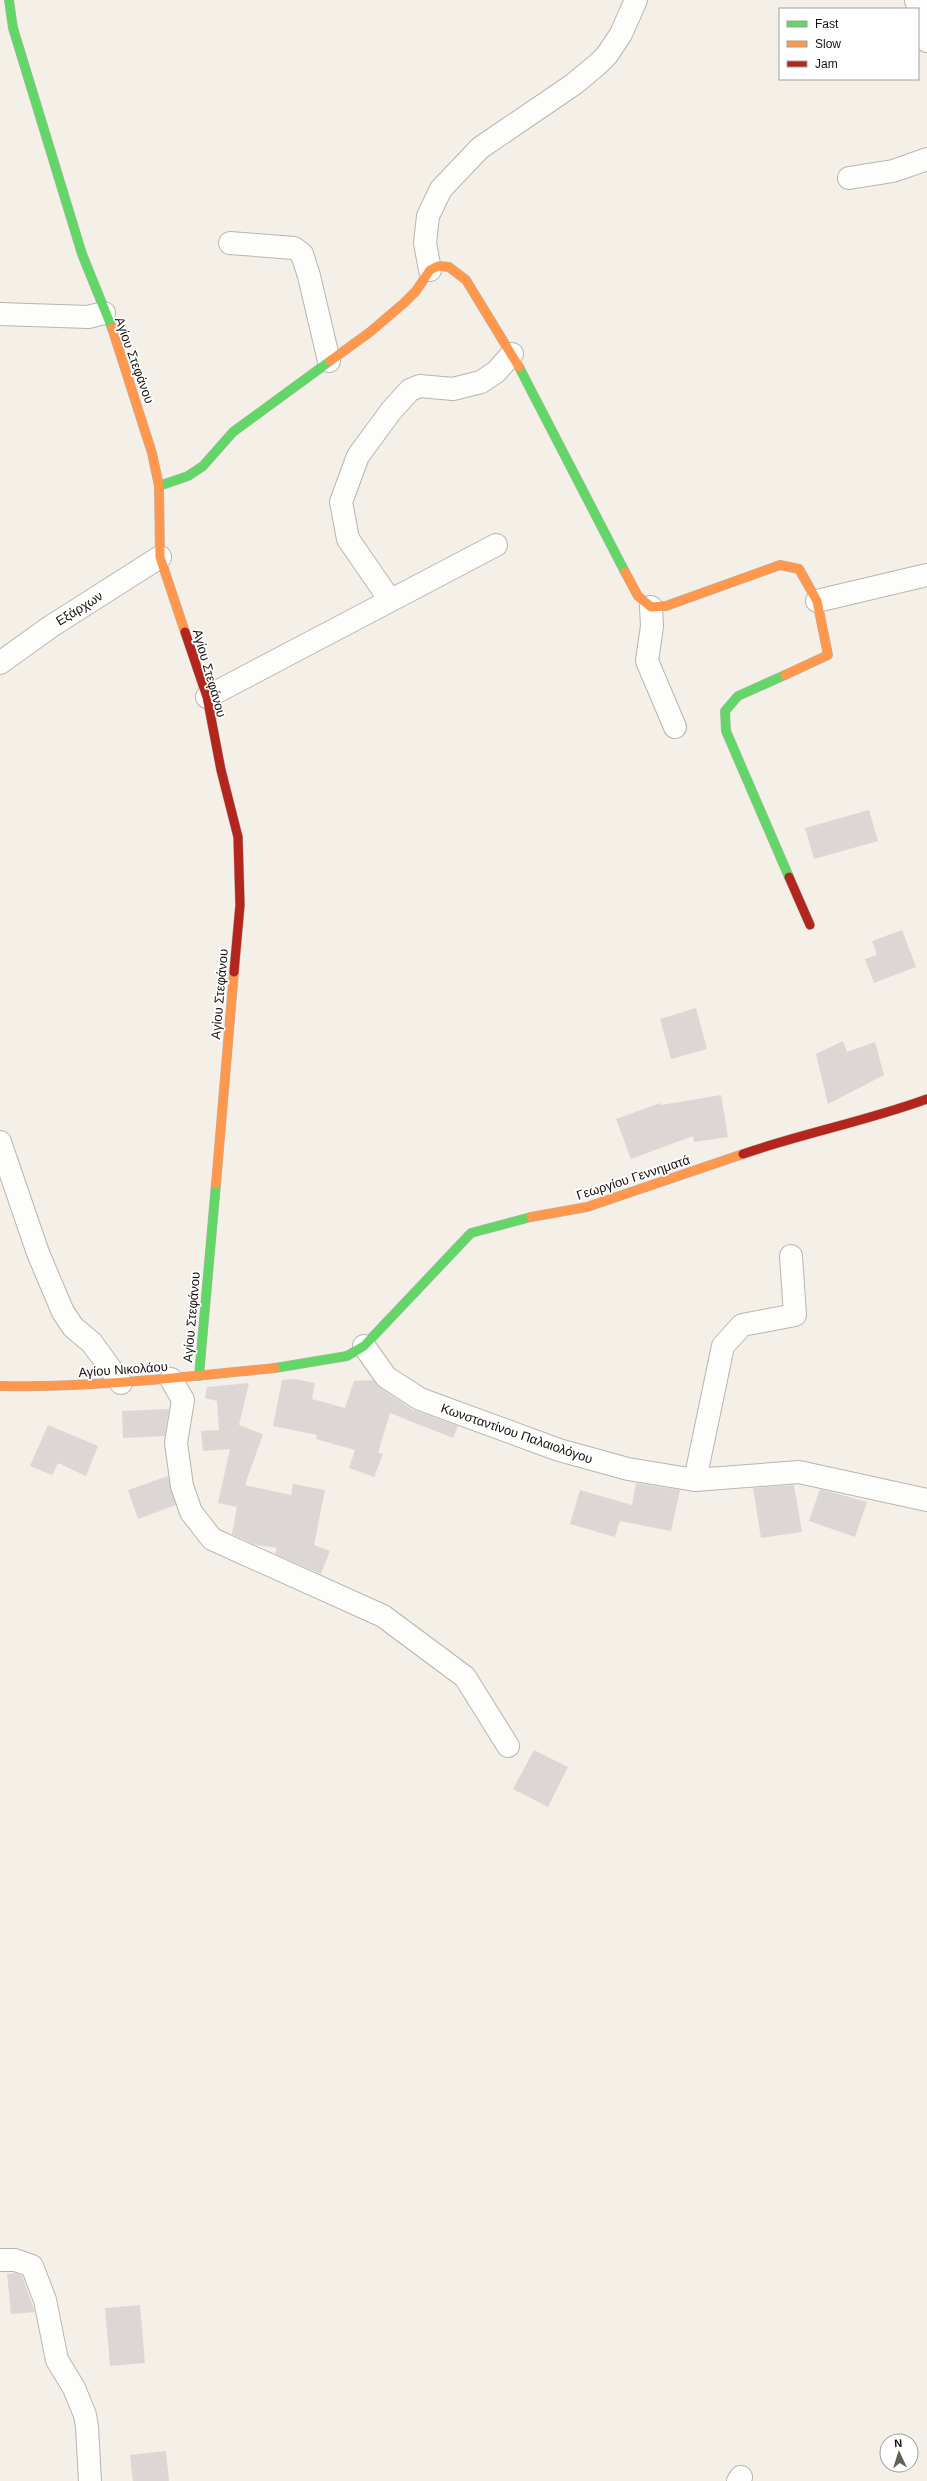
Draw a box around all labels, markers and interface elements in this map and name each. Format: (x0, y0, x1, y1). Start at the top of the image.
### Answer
legend (779, 8, 919, 80)
text: Fast (815, 17, 839, 31)
text: Slow (815, 37, 841, 51)
text: Jam (815, 57, 838, 71)
street label: Αγίου Στεφάνου (112, 315, 157, 405)
street label: Εξάρχων (53, 588, 105, 629)
street label: Αγίου Στεφάνου (190, 627, 229, 719)
street label: Αγίου Στεφάνου (208, 948, 231, 1040)
street label: Γεωργίου Γεννηματά (574, 1152, 692, 1203)
street label: Αγίου Στεφάνου (180, 1271, 203, 1363)
street label: Αγίου Νικολάου (78, 1359, 168, 1380)
street label: Κωνσταντίνου Παλαιολόγου (439, 1400, 595, 1467)
north arrow (879, 2433, 919, 2473)
text: N (894, 2437, 903, 2449)

